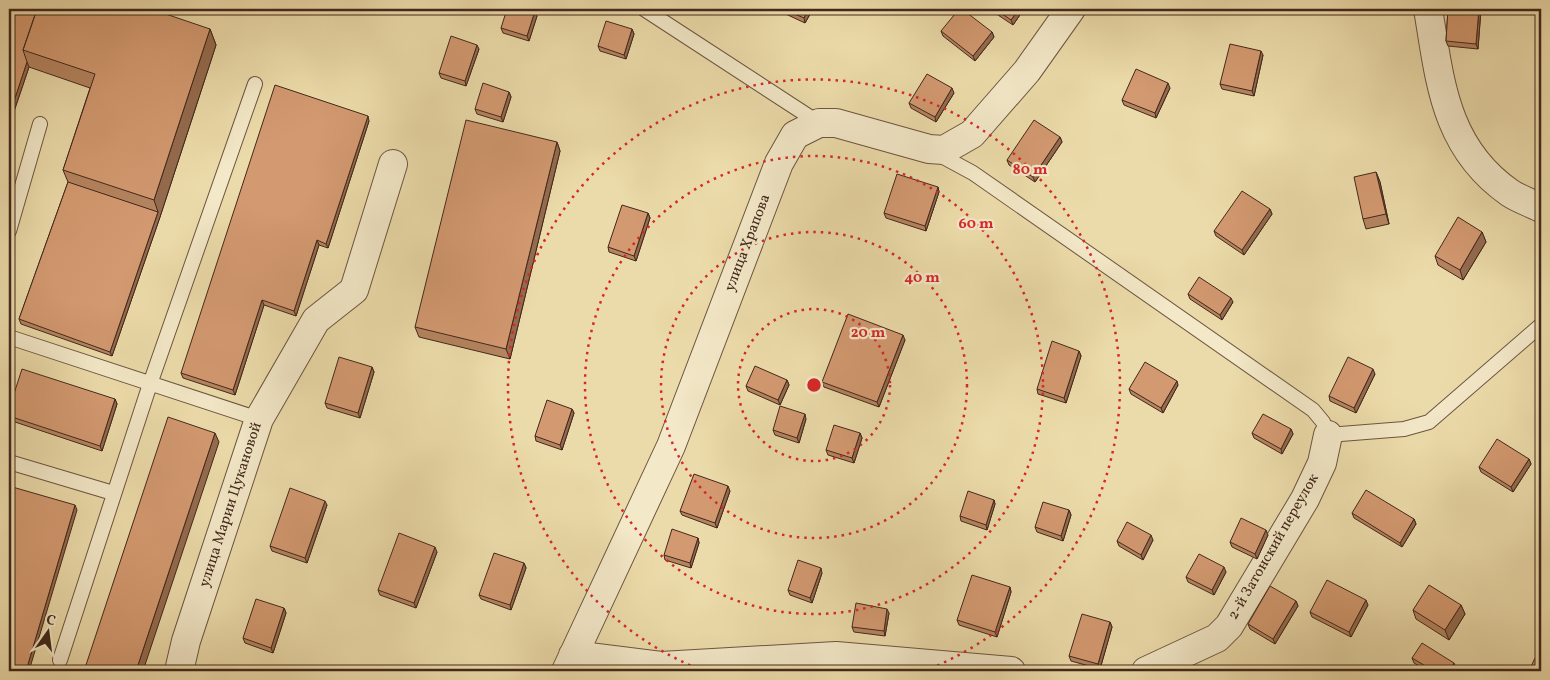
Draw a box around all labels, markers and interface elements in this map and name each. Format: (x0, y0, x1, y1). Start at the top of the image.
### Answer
text: 80 m (1013, 160, 1048, 181)
street label: улица Храпова (720, 191, 776, 295)
text: 60 m (959, 214, 994, 235)
text: 40 m (904, 268, 940, 289)
text: 20 m (851, 323, 886, 344)
centre of rings (805, 376, 823, 394)
street label: улица Марии Цукановой (194, 420, 268, 590)
street label: 2-й Затонский переулок (1223, 470, 1325, 624)
north arrow (22, 608, 72, 658)
text: С (44, 611, 57, 631)

